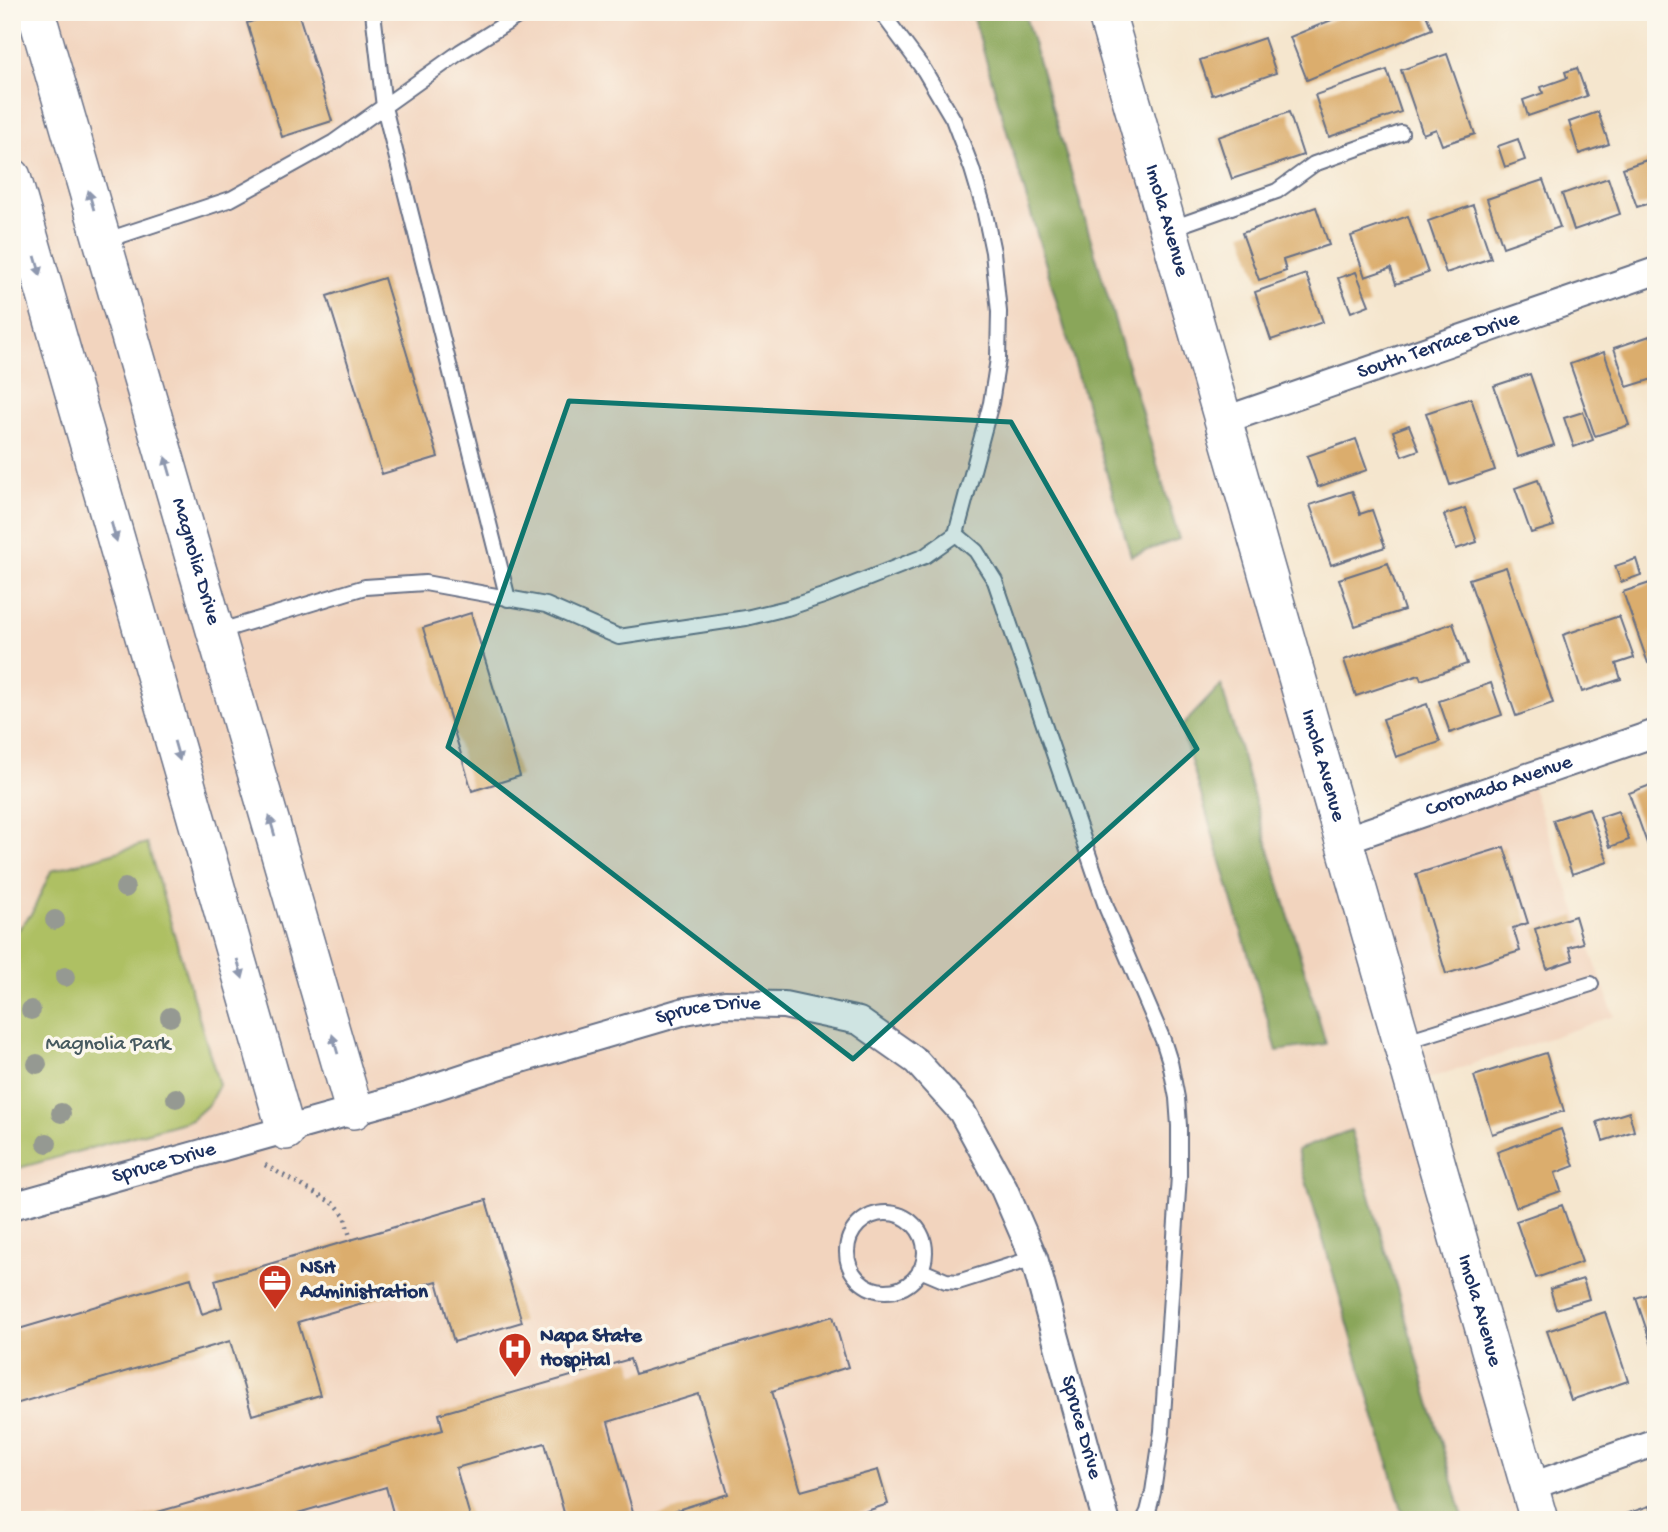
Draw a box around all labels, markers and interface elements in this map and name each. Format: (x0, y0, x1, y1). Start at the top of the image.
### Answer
street label: Imola Avenue (1138, 162, 1194, 281)
one-way arrow (85, 190, 95, 211)
one-way arrow (33, 256, 43, 277)
street label: South Terrace Drive (1354, 306, 1524, 386)
one-way arrow (162, 455, 172, 476)
street label: Magnolia Drive (165, 495, 226, 629)
one-way arrow (110, 522, 120, 543)
street label: Imola Avenue (1294, 707, 1351, 826)
one-way arrow (173, 740, 183, 761)
street label: Coronado Avenue (1422, 750, 1577, 824)
one-way arrow (266, 814, 277, 836)
one-way arrow (235, 959, 245, 980)
street label: Spruce Drive (653, 991, 762, 1031)
park label: Magnolia Park (46, 1033, 173, 1058)
one-way arrow (330, 1033, 340, 1054)
street label: Spruce Drive (110, 1137, 220, 1190)
street label: Imola Avenue (1451, 1252, 1507, 1371)
place label: NSH Administration (299, 1257, 429, 1306)
office icon: NSH Administration (256, 1262, 294, 1311)
place label: Napa State Hospital (540, 1325, 643, 1374)
hospital icon: Napa State Hospital (496, 1330, 534, 1379)
street label: Spruce Drive (1054, 1373, 1107, 1483)

